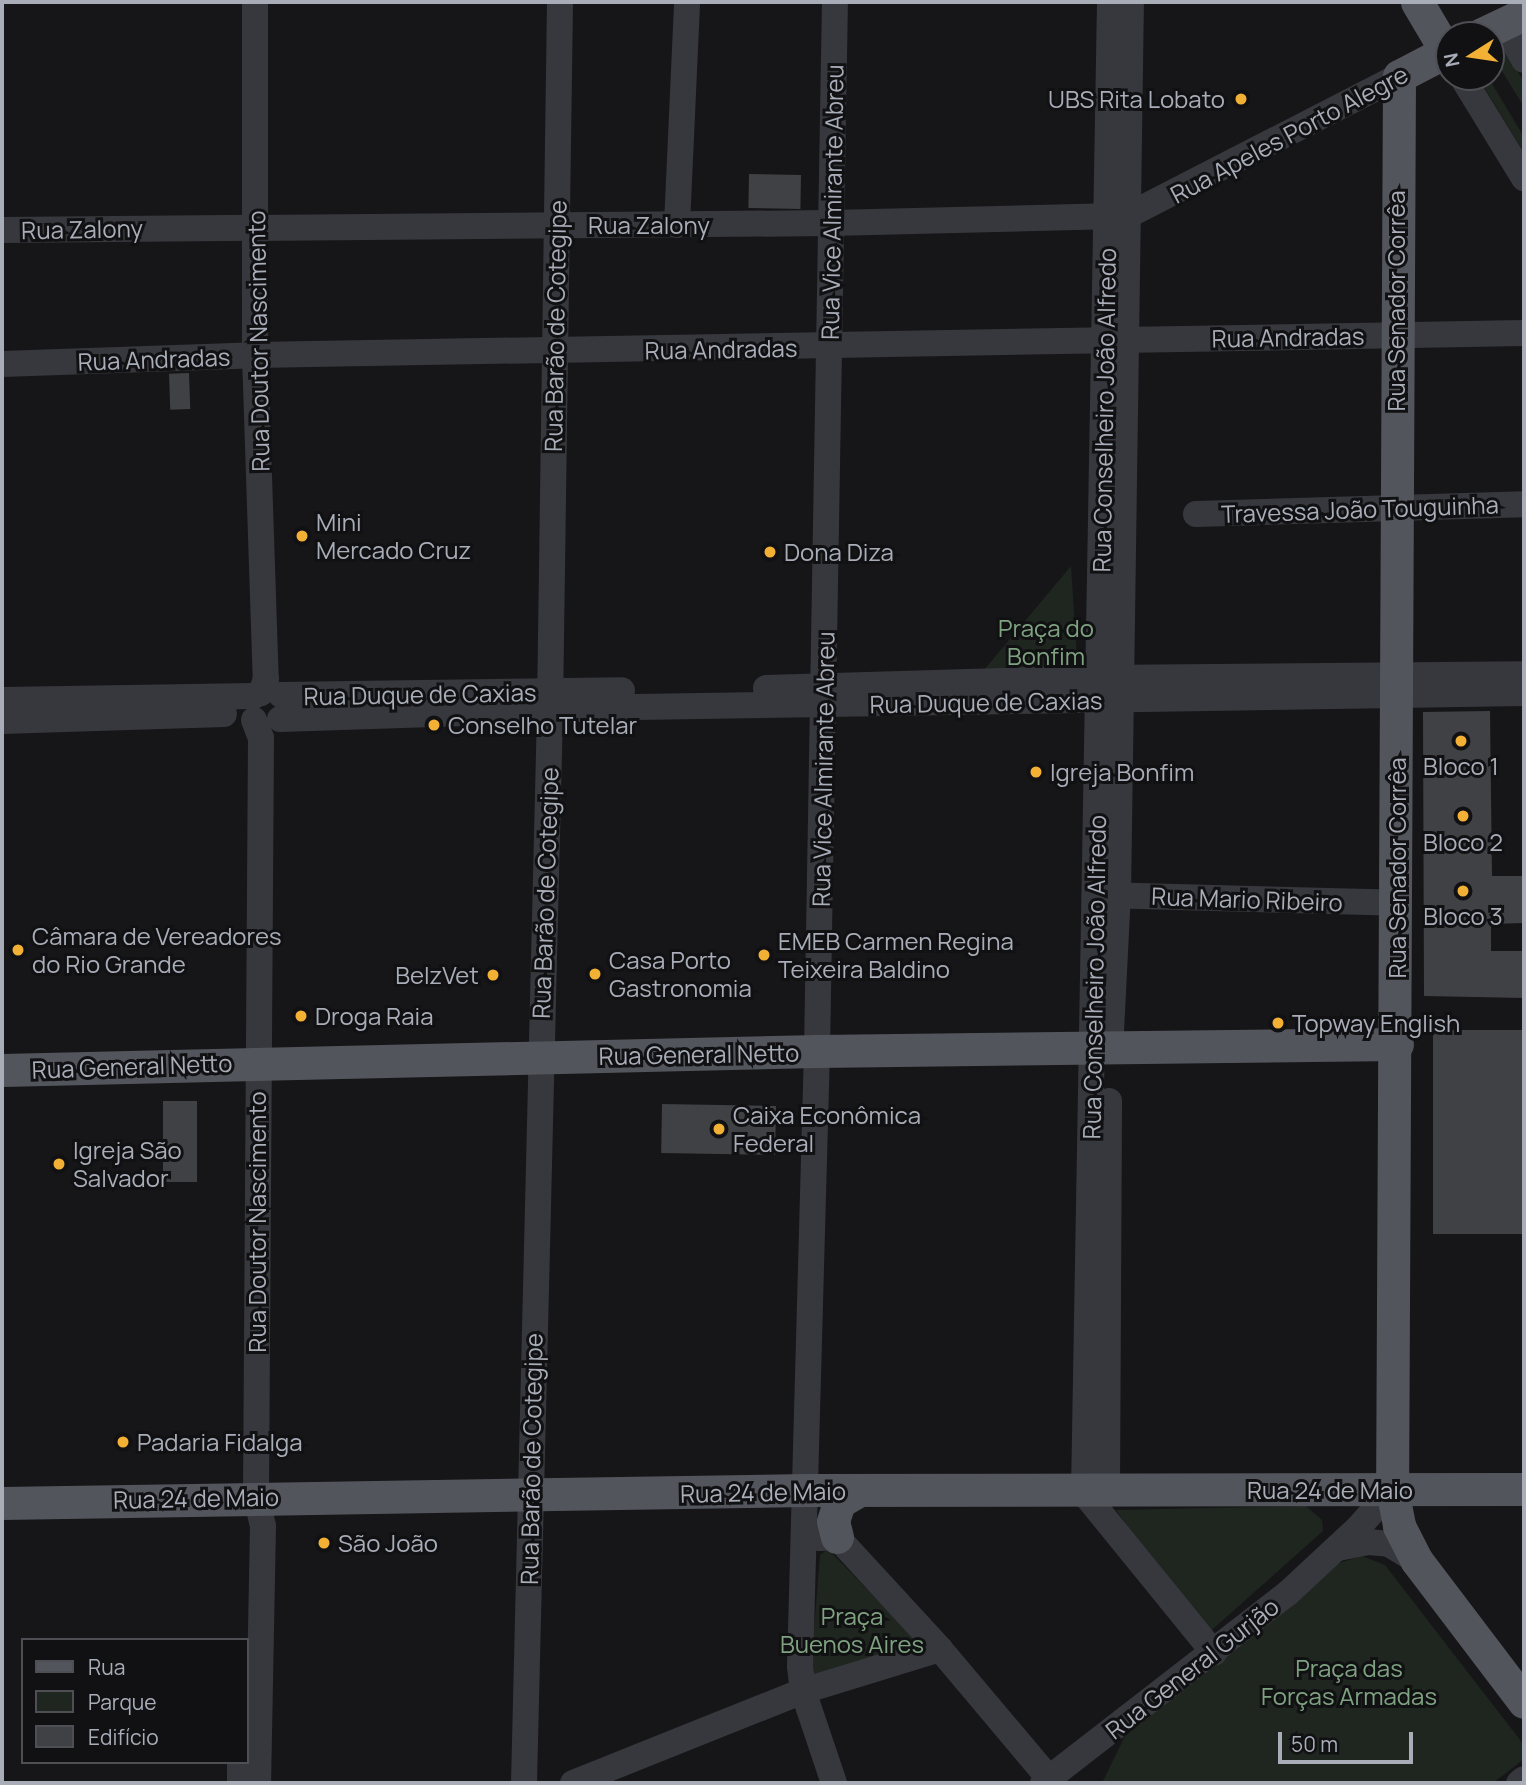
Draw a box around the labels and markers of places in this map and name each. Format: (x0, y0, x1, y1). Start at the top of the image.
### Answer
place label: UBS Rita Lobato (1048, 85, 1225, 113)
marker: UBS Rita Lobato (1231, 89, 1251, 109)
place label: Mini Mercado Cruz (316, 508, 471, 564)
marker: Mini Mercado Cruz (294, 528, 310, 544)
place label: Dona Diza (784, 538, 894, 566)
marker: Dona Diza (762, 544, 778, 560)
place label: Conselho Tutelar (448, 711, 637, 739)
marker: Conselho Tutelar (426, 717, 442, 733)
marker: Bloco 1 (1453, 733, 1469, 749)
place label: Bloco 1 (1423, 752, 1499, 780)
place label: Igreja Bonfim (1050, 758, 1194, 786)
marker: Igreja Bonfim (1028, 764, 1044, 780)
marker: Bloco 2 (1455, 808, 1471, 824)
place label: Bloco 2 (1423, 828, 1503, 856)
marker: Bloco 3 (1455, 883, 1471, 899)
place label: Bloco 3 (1423, 902, 1503, 930)
place label: Câmara de Vereadores do Rio Grande (32, 922, 282, 978)
place label: EMEB Carmen Regina Teixeira Baldino (778, 927, 1014, 983)
marker: Câmara de Vereadores do Rio Grande (10, 942, 26, 958)
place label: Casa Porto Gastronomia (609, 946, 752, 1002)
marker: EMEB Carmen Regina Teixeira Baldino (756, 947, 772, 963)
place label: BelzVet (395, 961, 479, 989)
marker: Casa Porto Gastronomia (587, 966, 603, 982)
marker: BelzVet (485, 967, 501, 983)
place label: Droga Raia (315, 1002, 433, 1030)
marker: Droga Raia (293, 1008, 309, 1024)
place label: Topway English (1292, 1009, 1460, 1037)
marker: Topway English (1270, 1015, 1286, 1031)
place label: Caixa Econômica Federal (733, 1101, 921, 1157)
marker: Caixa Econômica Federal (711, 1121, 727, 1137)
place label: Igreja São Salvador (73, 1136, 182, 1192)
marker: Igreja São Salvador (51, 1156, 67, 1172)
place label: Padaria Fidalga (137, 1428, 303, 1456)
marker: Padaria Fidalga (115, 1434, 131, 1450)
place label: São João (338, 1529, 438, 1557)
marker: São João (316, 1535, 332, 1551)

